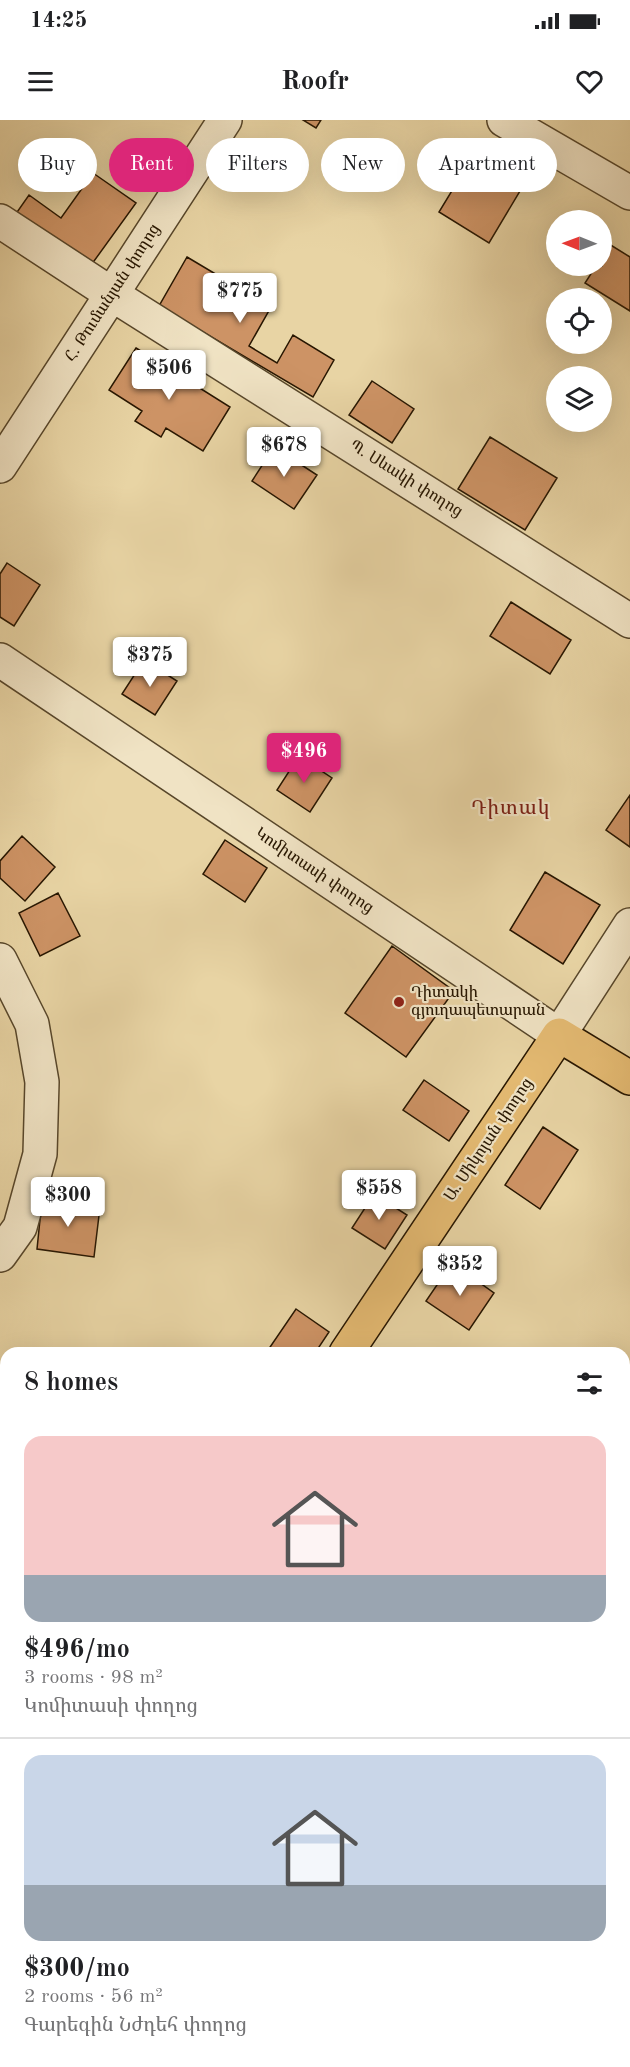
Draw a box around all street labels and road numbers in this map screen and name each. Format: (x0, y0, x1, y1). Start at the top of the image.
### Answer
street label: Հ. Թումանյան փողոց (63, 221, 163, 365)
street label: Պ. Սևակի փողոց (347, 438, 465, 520)
street label: Կոմիտասի փողոց (252, 825, 376, 917)
street label: Ա. Միկոյան փողոց (442, 1076, 536, 1204)

